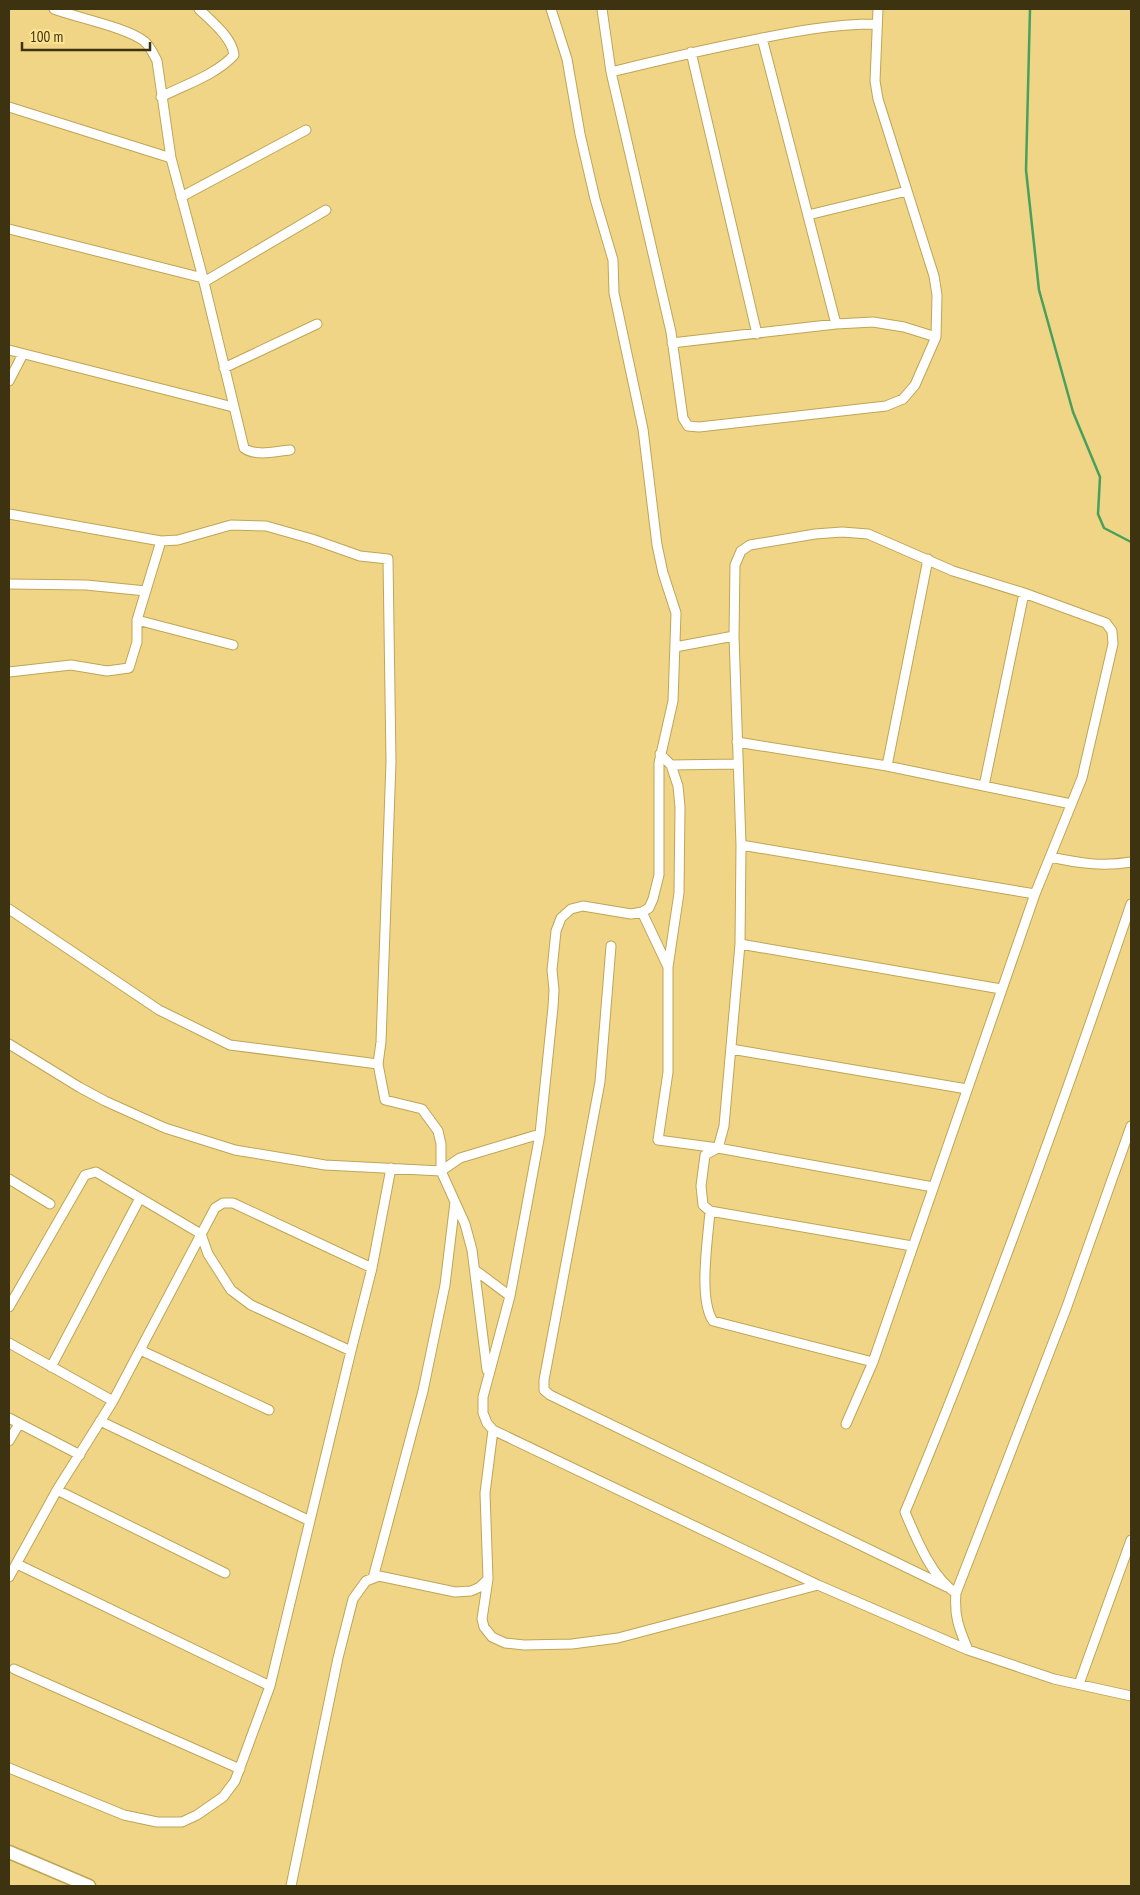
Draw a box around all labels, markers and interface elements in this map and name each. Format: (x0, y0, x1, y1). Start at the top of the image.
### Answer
scale bar (22, 20, 150, 52)
text: 100 m (30, 27, 63, 46)

